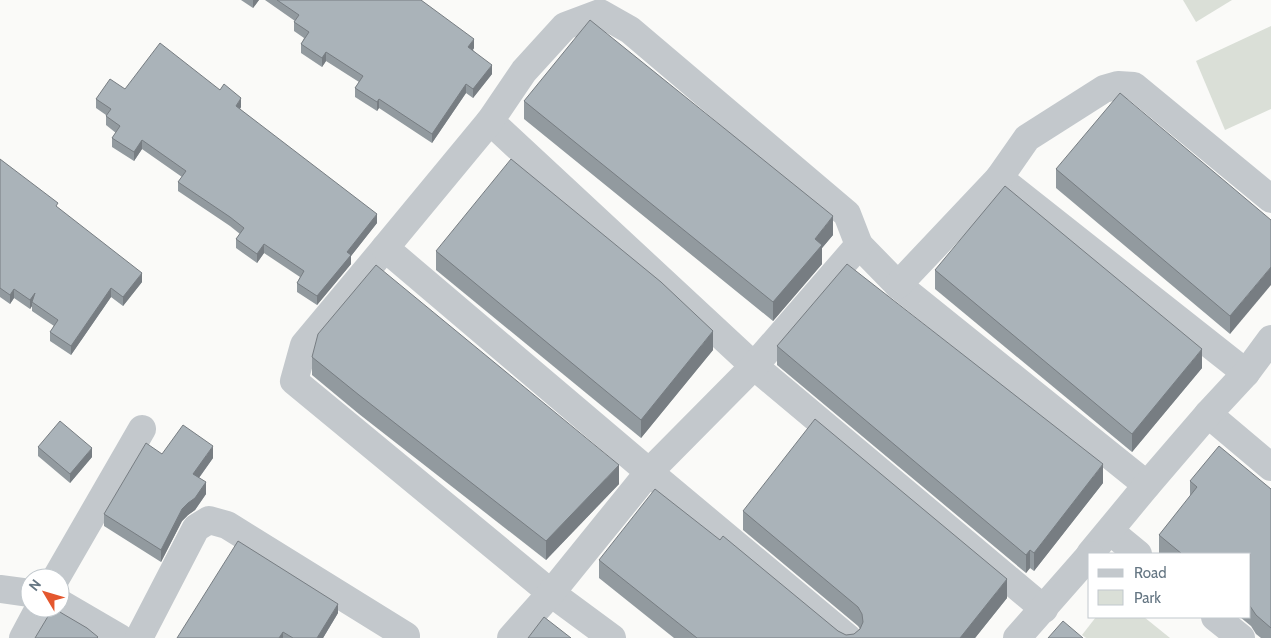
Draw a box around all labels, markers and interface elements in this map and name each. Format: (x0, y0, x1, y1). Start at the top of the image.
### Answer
legend (1088, 553, 1251, 618)
text: Road (1134, 564, 1167, 582)
north arrow (20, 568, 70, 618)
text: N (25, 576, 45, 594)
text: Park (1134, 589, 1161, 607)

